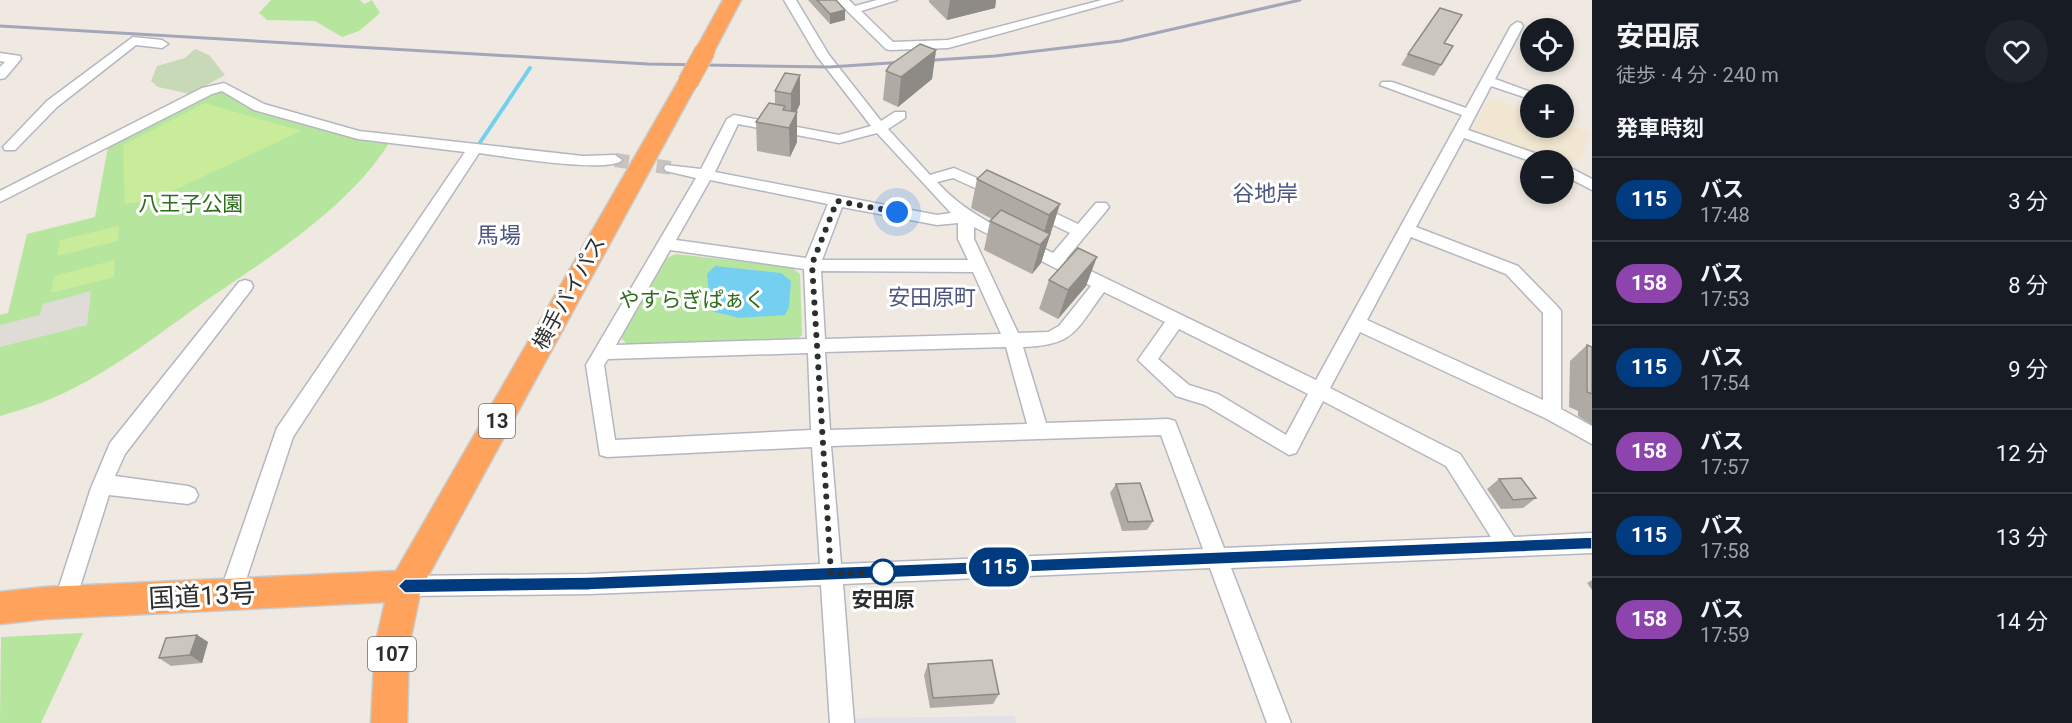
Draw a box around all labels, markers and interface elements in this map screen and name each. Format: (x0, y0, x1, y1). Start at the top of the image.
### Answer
map controls (1520, 18, 1574, 204)
button: locate (1520, 18, 1574, 72)
text: 安田原 (1616, 20, 1700, 53)
button: heart (1985, 20, 2048, 83)
text: 徒歩 · 4 分 · 240 m (1616, 63, 1779, 87)
button: + (1520, 84, 1574, 138)
text: 発車時刻 (1616, 116, 1704, 141)
button: − (1520, 150, 1574, 204)
text: バス (1700, 177, 1744, 202)
district label: 谷地岸 (1232, 181, 1298, 206)
text: 115 (1631, 187, 1667, 211)
text: 3 分 (2008, 189, 2048, 214)
park label: 八王子公園 (139, 192, 244, 216)
your location (882, 197, 912, 227)
text: 17:48 (1700, 203, 1750, 227)
district label: 馬場 (477, 223, 521, 248)
street label: 横手バイパス (528, 232, 610, 354)
text: バス (1700, 261, 1744, 286)
text: 158 (1631, 271, 1667, 295)
text: 8 分 (2008, 273, 2048, 298)
district label: 安田原町 (888, 285, 976, 310)
text: 17:53 (1700, 287, 1750, 311)
park label: やすらぎぱぁく (619, 288, 766, 312)
text: バス (1700, 345, 1744, 370)
text: 115 (1631, 355, 1667, 379)
text: 9 分 (2008, 357, 2048, 382)
text: 17:54 (1700, 371, 1750, 395)
road number: 13 (479, 404, 515, 438)
text: バス (1700, 429, 1744, 454)
text: 158 (1631, 439, 1667, 463)
text: 12 分 (1996, 441, 2048, 466)
text: 17:57 (1700, 455, 1750, 479)
text: バス (1700, 513, 1744, 538)
text: 115 (1631, 523, 1667, 547)
text: 13 分 (1996, 525, 2048, 550)
text: 17:58 (1700, 539, 1750, 563)
line badge: 115 (964, 548, 1034, 586)
text: 115 (981, 555, 1017, 579)
marker: 安田原 (870, 559, 896, 585)
street label: 国道13号 (148, 578, 256, 614)
place label: 安田原 (852, 588, 915, 612)
text: バス (1700, 597, 1744, 622)
text: 158 (1631, 607, 1667, 631)
text: 14 分 (1996, 609, 2048, 634)
text: 17:59 (1700, 623, 1750, 647)
road number: 107 (368, 637, 416, 671)

